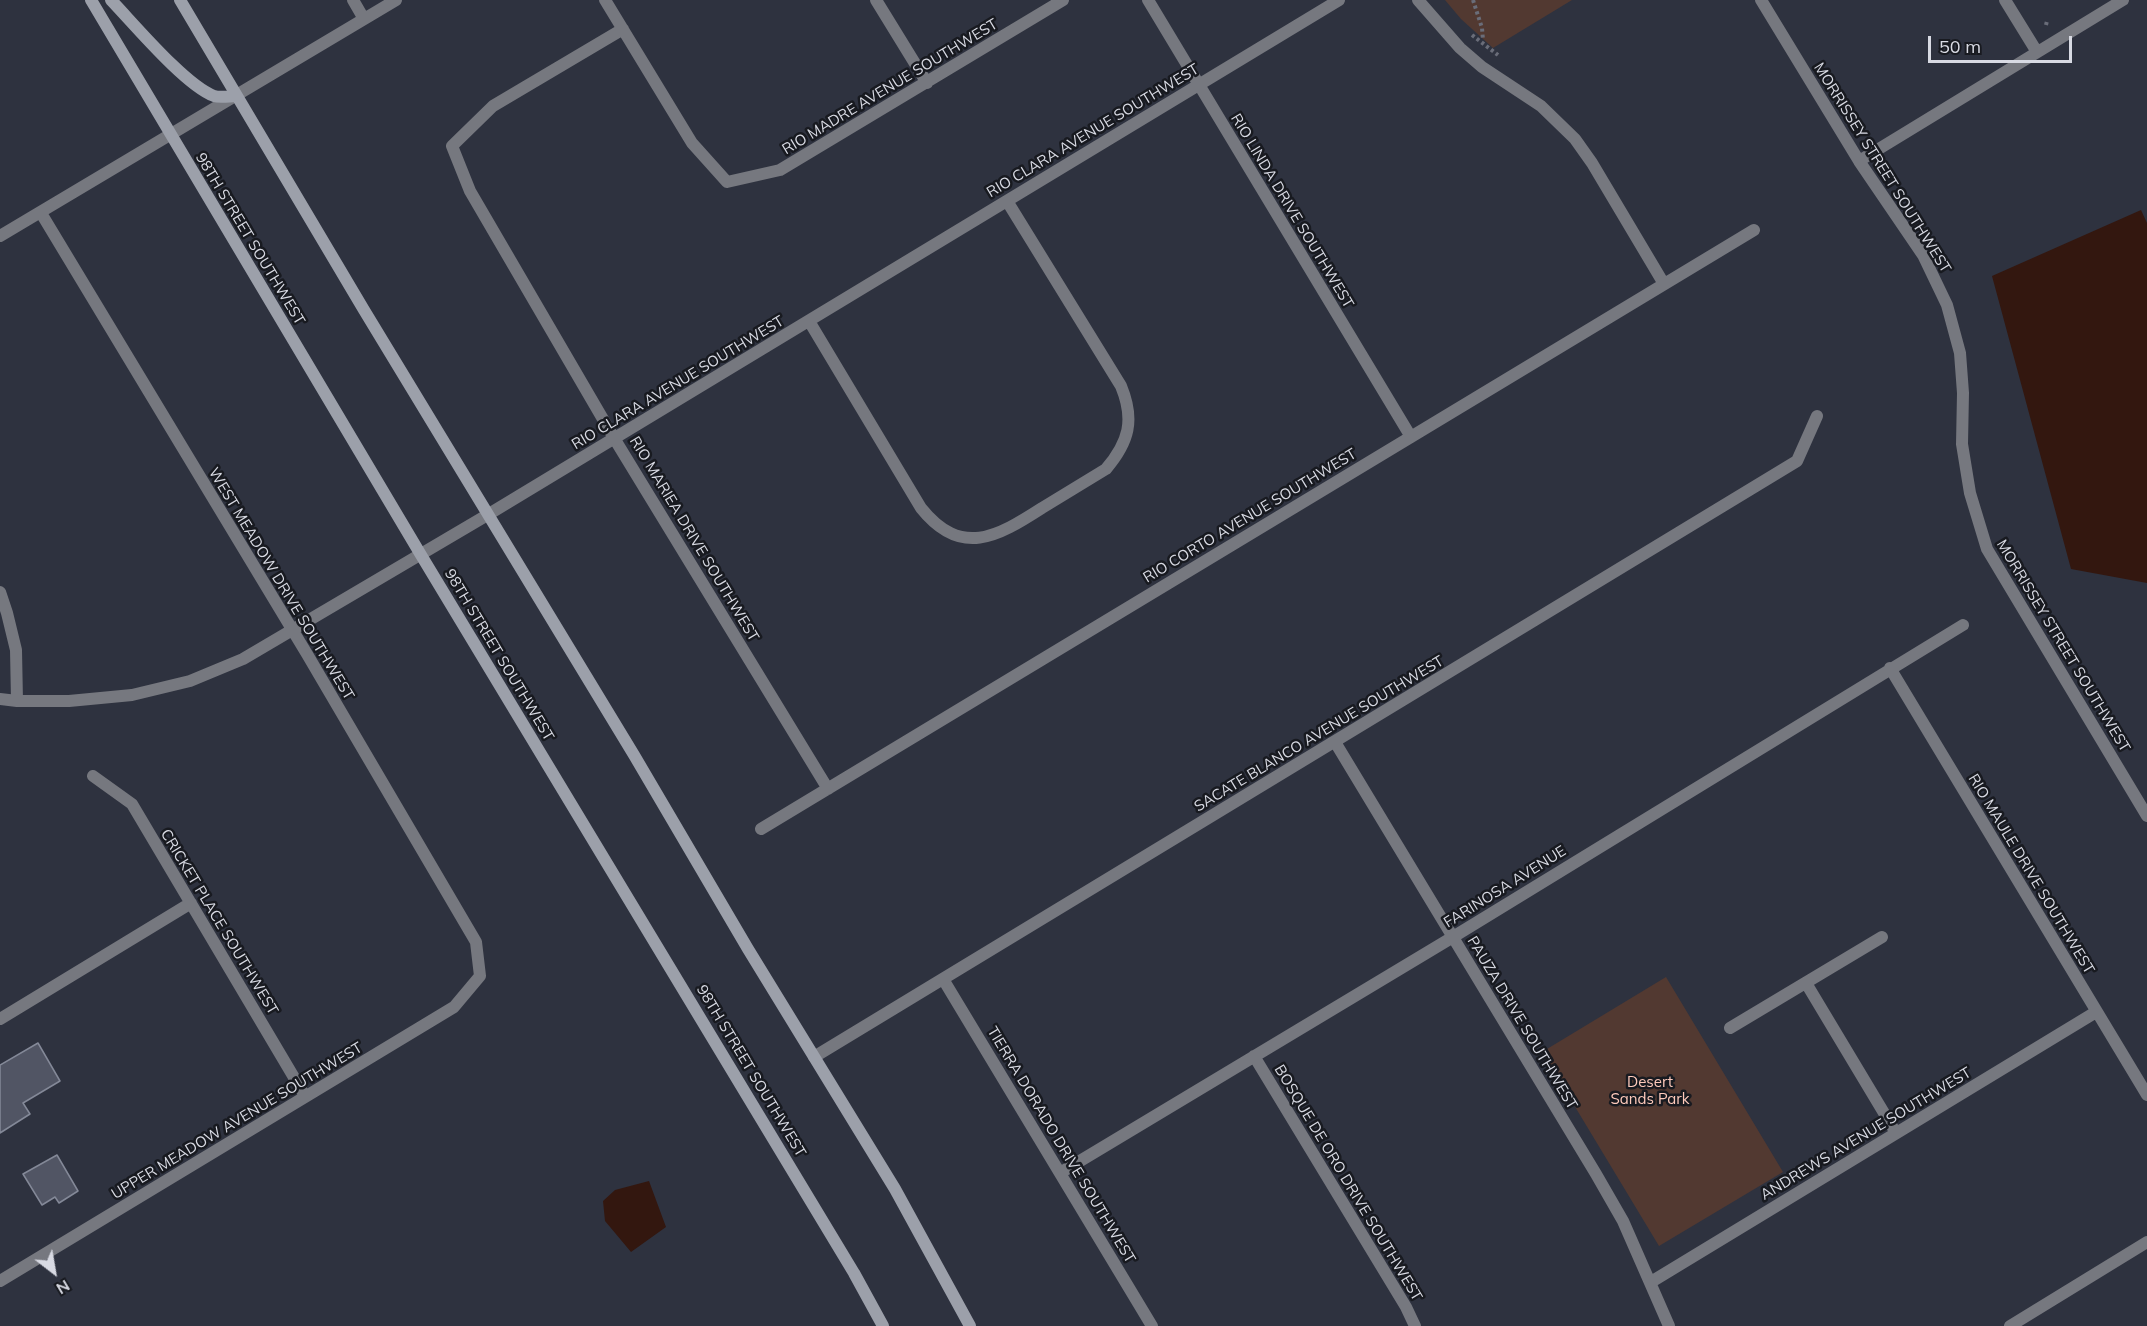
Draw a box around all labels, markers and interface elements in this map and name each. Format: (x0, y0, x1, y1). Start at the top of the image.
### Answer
street label: RIO MADRE AVENUE SOUTHWEST (779, 15, 1001, 159)
scale bar (1931, 24, 2075, 62)
text: 50 m (1939, 35, 1981, 58)
street label: RIO CLARA AVENUE SOUTHWEST (984, 60, 1202, 202)
street label: MORRISSEY STREET SOUTHWEST (1810, 60, 1954, 276)
street label: RIO LINDA DRIVE SOUTHWEST (1227, 111, 1357, 311)
street label: 98TH STREET SOUTHWEST (191, 150, 309, 328)
street label: RIO CLARA AVENUE SOUTHWEST (569, 312, 787, 454)
street label: RIO MARIEA DRIVE SOUTHWEST (625, 433, 763, 645)
street label: RIO CORTO AVENUE SOUTHWEST (1140, 445, 1360, 587)
street label: WEST MEADOW DRIVE SOUTHWEST (204, 465, 358, 703)
street label: MORRISSEY STREET SOUTHWEST (1992, 537, 2134, 755)
street label: 98TH STREET SOUTHWEST (440, 566, 558, 744)
street label: SACATE BLANCO AVENUE SOUTHWEST (1191, 652, 1447, 816)
street label: RIO MAULE DRIVE SOUTHWEST (1964, 771, 2098, 977)
street label: CRICKET PLACE SOUTHWEST (156, 826, 282, 1018)
street label: FARINOSA AVENUE (1441, 842, 1569, 932)
street label: PAUZA DRIVE SOUTHWEST (1463, 933, 1581, 1113)
street label: 98TH STREET SOUTHWEST (692, 982, 810, 1160)
street label: TIERRA DORADO DRIVE SOUTHWEST (983, 1024, 1139, 1266)
street label: UPPER MEADOW AVENUE SOUTHWEST (108, 1039, 366, 1203)
street label: BOSQUE DE ORO DRIVE SOUTHWEST (1270, 1062, 1426, 1304)
street label: ANDREWS AVENUE SOUTHWEST (1757, 1064, 1975, 1204)
park label: Desert Sands Park (1610, 1073, 1690, 1108)
north arrow (24, 1242, 84, 1302)
text: N (53, 1276, 74, 1299)

